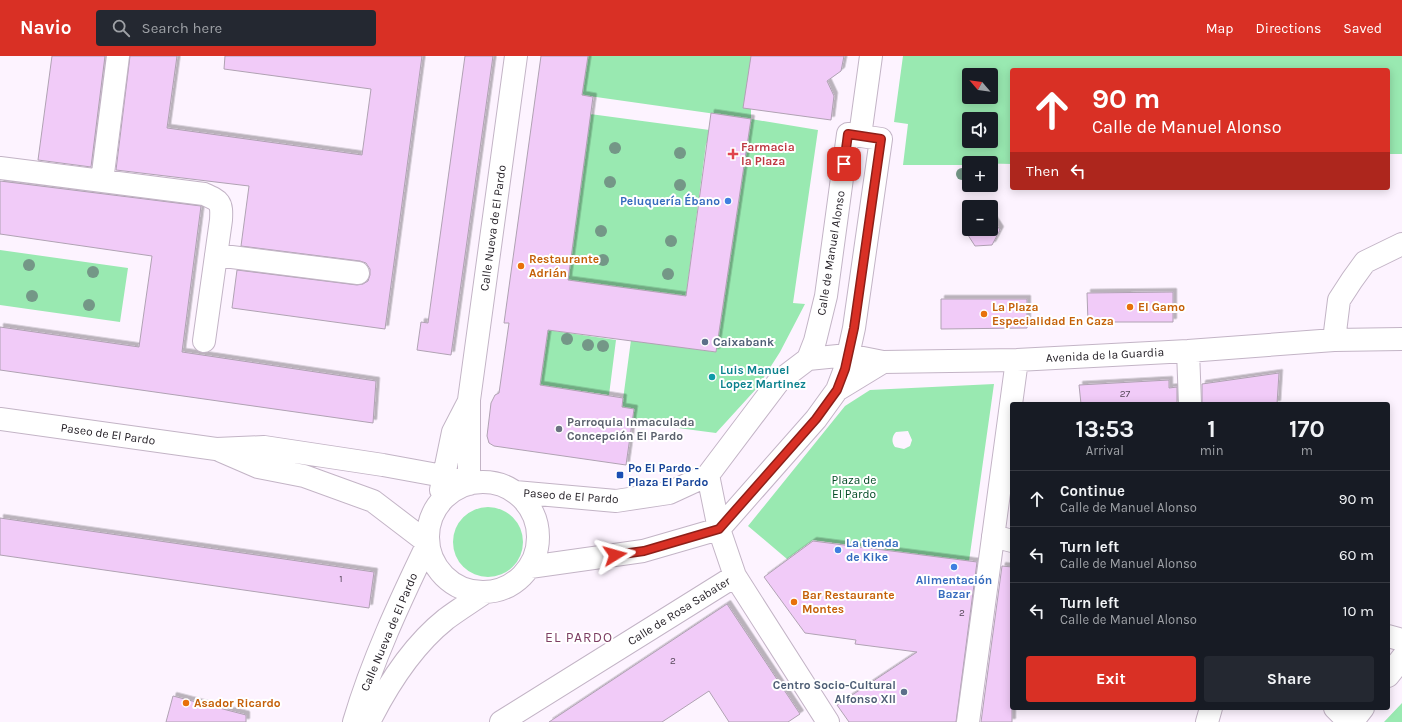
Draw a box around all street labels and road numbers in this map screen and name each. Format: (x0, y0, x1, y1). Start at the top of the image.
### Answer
street label: Calle Nueva de El Pardo (477, 164, 509, 292)
street label: Calle de Manuel Alonso (814, 189, 848, 317)
street label: Avenida de la Guardia (1046, 345, 1164, 365)
street label: Paseo de El Pardo (60, 420, 156, 448)
street label: Paseo de El Pardo (523, 486, 619, 506)
street label: Calle Nueva de El Pardo (358, 571, 420, 693)
street label: Calle de Rosa Sabater (625, 573, 733, 648)

